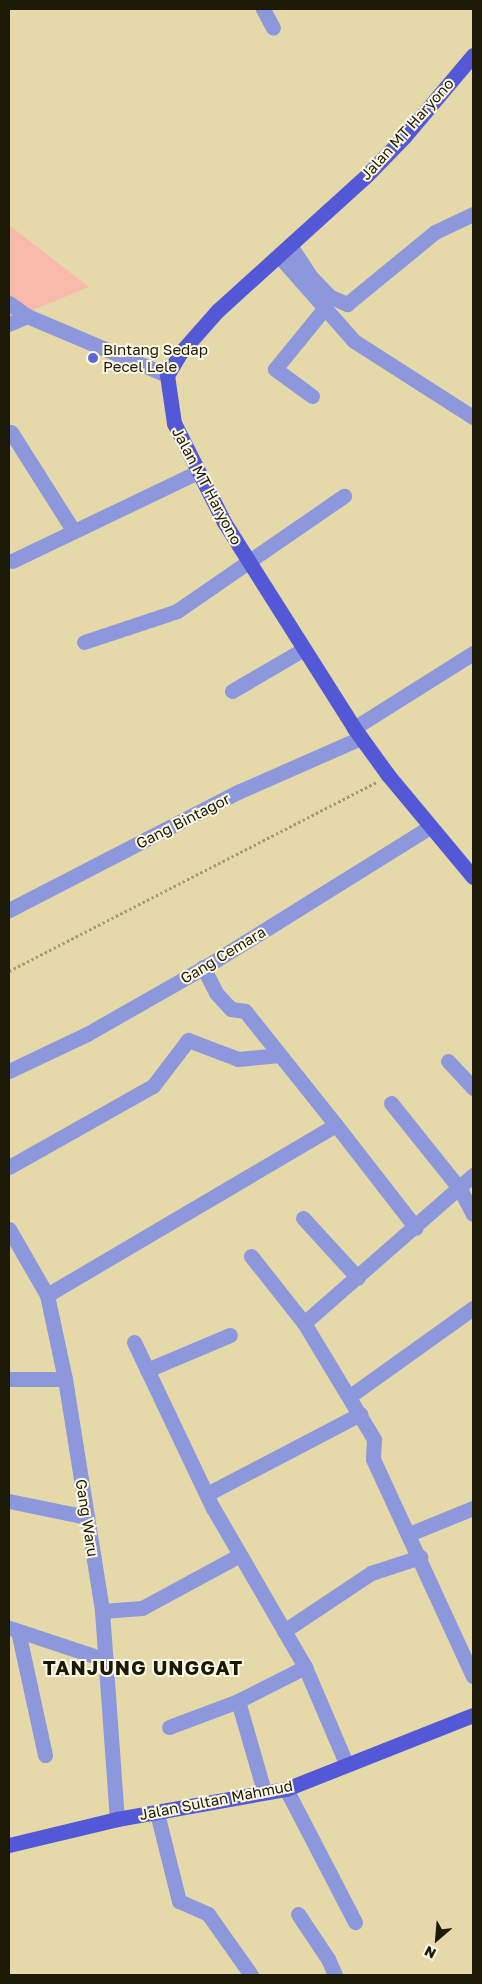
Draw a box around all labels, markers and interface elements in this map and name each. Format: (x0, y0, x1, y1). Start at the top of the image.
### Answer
street label: Jalan MT Haryono (357, 74, 457, 184)
place label: Bintang Sedap Pecel Lele (103, 340, 208, 375)
marker: Bintang Sedap Pecel Lele (87, 352, 99, 364)
street label: Jalan MT Haryono (168, 424, 246, 548)
street label: Gang Bintagor (133, 790, 233, 852)
street label: Gang Cemara (177, 923, 269, 987)
street label: Gang Waru (72, 1478, 102, 1558)
district label: TANJUNG UNGGAT (41, 1655, 245, 1679)
street label: Jalan Sultan Mahmud (138, 1776, 294, 1824)
north arrow (412, 1914, 462, 1964)
text: N (421, 1943, 439, 1963)

